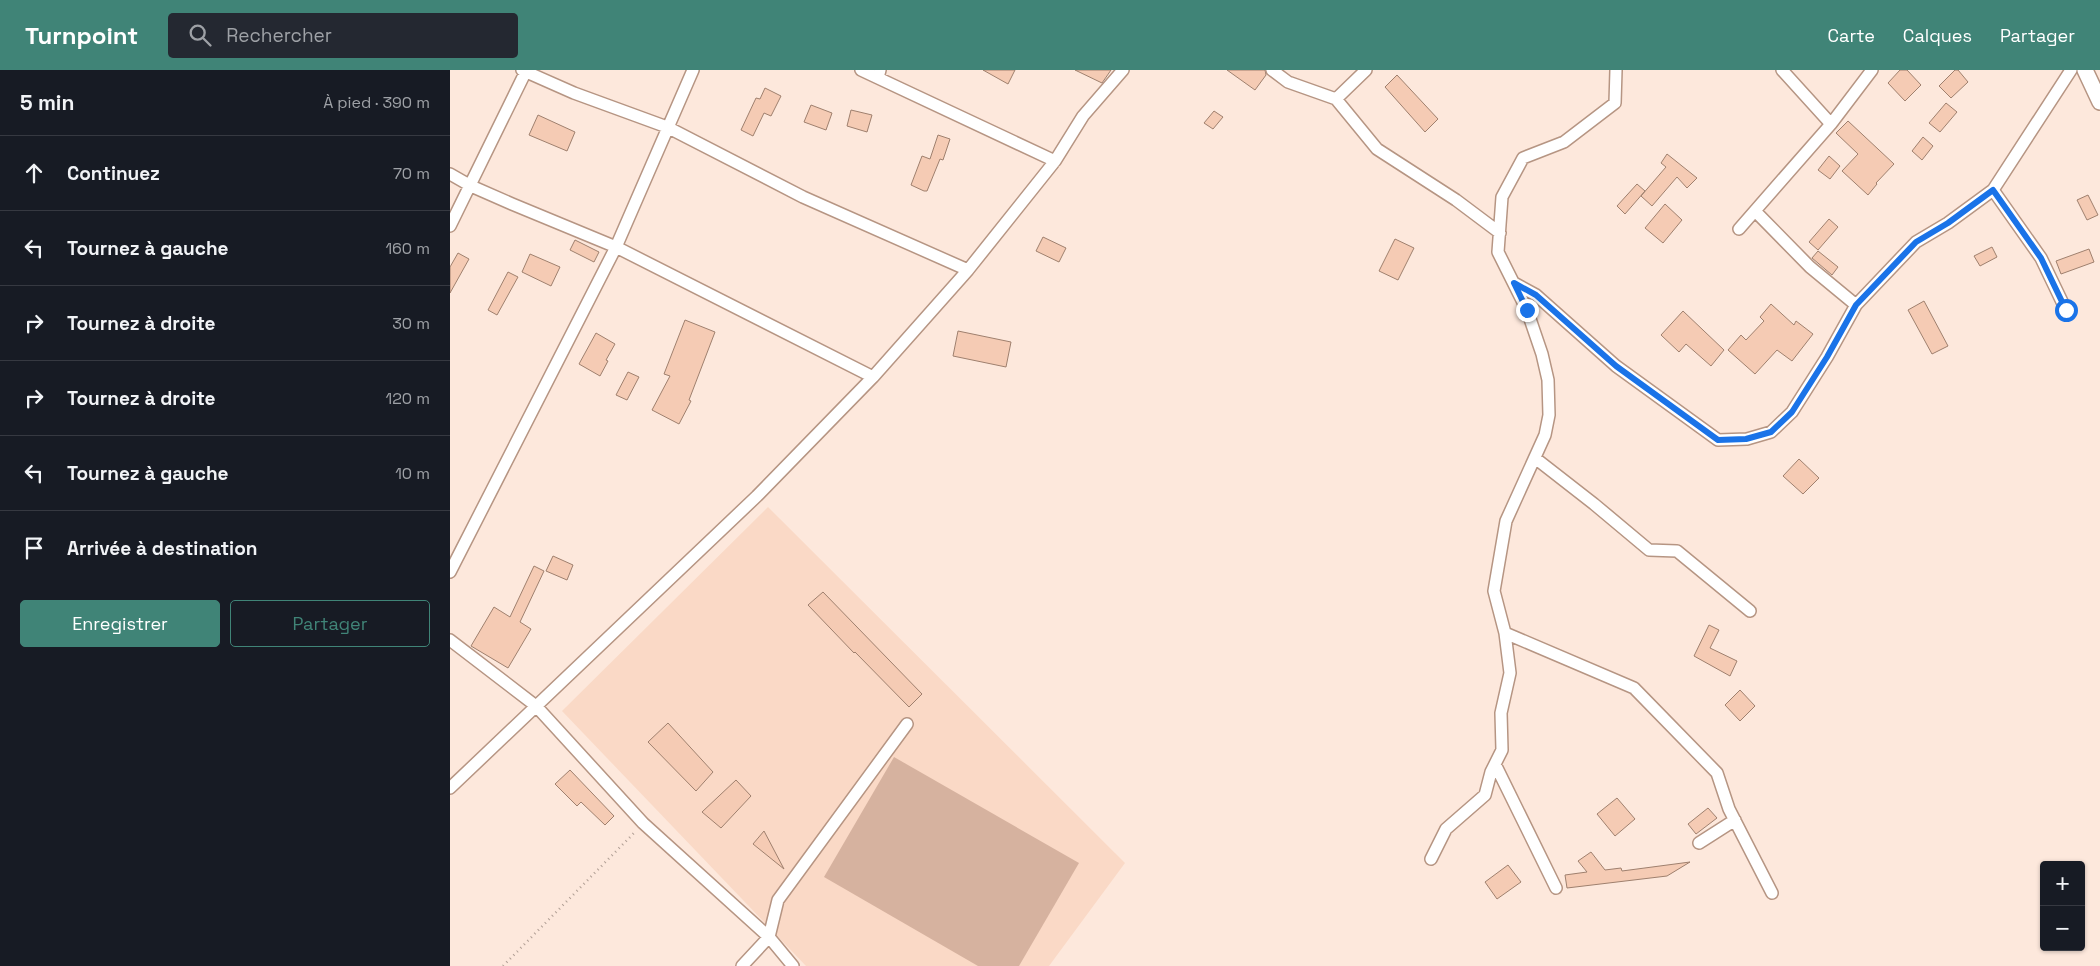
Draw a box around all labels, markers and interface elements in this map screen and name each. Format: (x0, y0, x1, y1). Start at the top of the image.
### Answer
search box (168, 13, 518, 58)
text: Turnpoint (25, 20, 138, 51)
icon: search (186, 21, 214, 49)
text: Rechercher (226, 23, 332, 48)
text: Carte (1828, 24, 1875, 47)
text: Calques (1903, 24, 1972, 47)
text: Partager (2000, 24, 2075, 47)
text: 5 min (20, 89, 74, 116)
text: À pied · 390 m (323, 92, 430, 113)
icon: ahead (20, 159, 48, 187)
text: Continuez (67, 161, 160, 186)
text: 70 m (393, 163, 430, 184)
icon: left (20, 234, 48, 262)
text: Tournez à gauche (67, 236, 229, 261)
text: 160 m (385, 238, 430, 259)
route end (1516, 299, 1539, 322)
route start (2055, 299, 2078, 322)
icon: right (20, 309, 48, 337)
text: Tournez à droite (67, 311, 216, 336)
text: 30 m (392, 313, 430, 334)
icon: right (20, 384, 48, 412)
text: Tournez à droite (67, 386, 216, 411)
text: 120 m (386, 388, 430, 409)
icon: left (20, 459, 48, 487)
text: Tournez à gauche (67, 461, 229, 486)
text: 10 m (395, 463, 430, 484)
icon: arrive (20, 534, 48, 562)
text: Arrivée à destination (67, 536, 257, 561)
button: Enregistrer (20, 600, 220, 647)
button: Partager (230, 600, 430, 647)
map controls (2040, 861, 2085, 951)
button: + (2040, 861, 2085, 906)
button: − (2040, 906, 2085, 951)

